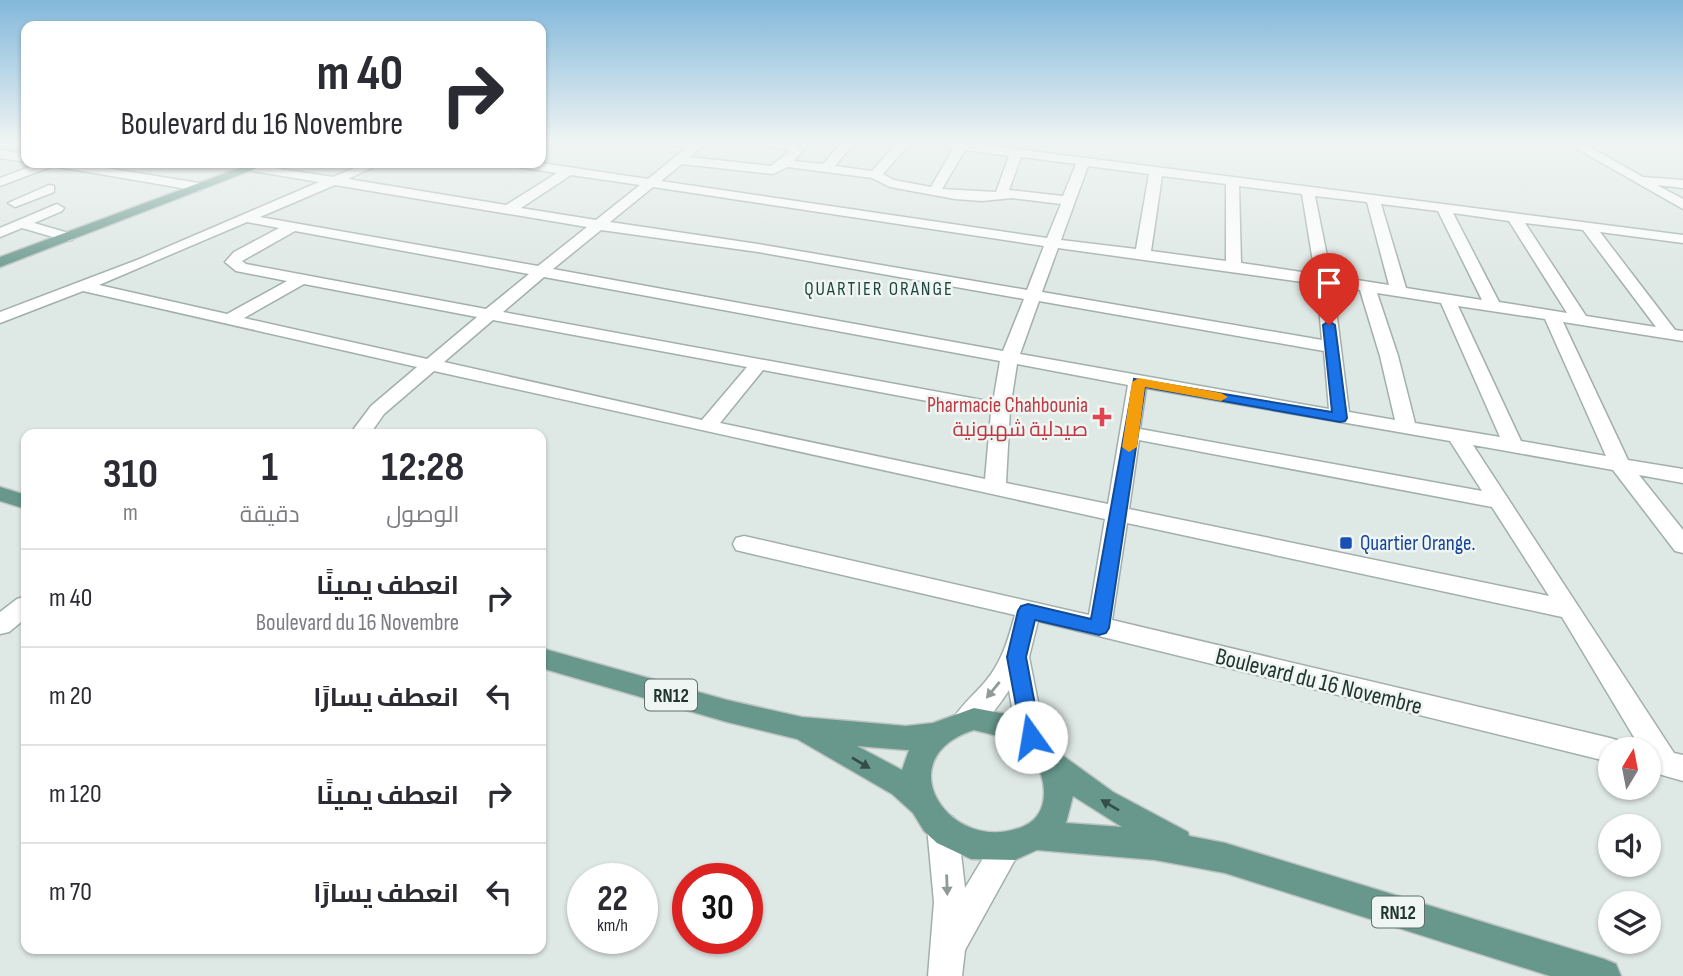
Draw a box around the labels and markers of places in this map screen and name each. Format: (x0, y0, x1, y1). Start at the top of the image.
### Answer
pin (1299, 253, 1359, 325)
place label: Pharmacie Chahbounia صيدلية شهبونية (927, 393, 1088, 442)
marker: Pharmacie Chahbounia صيدلية شهبونية (1094, 409, 1110, 425)
place label: Quartier Orange. (1360, 531, 1475, 556)
marker: Quartier Orange. (1338, 535, 1354, 551)

